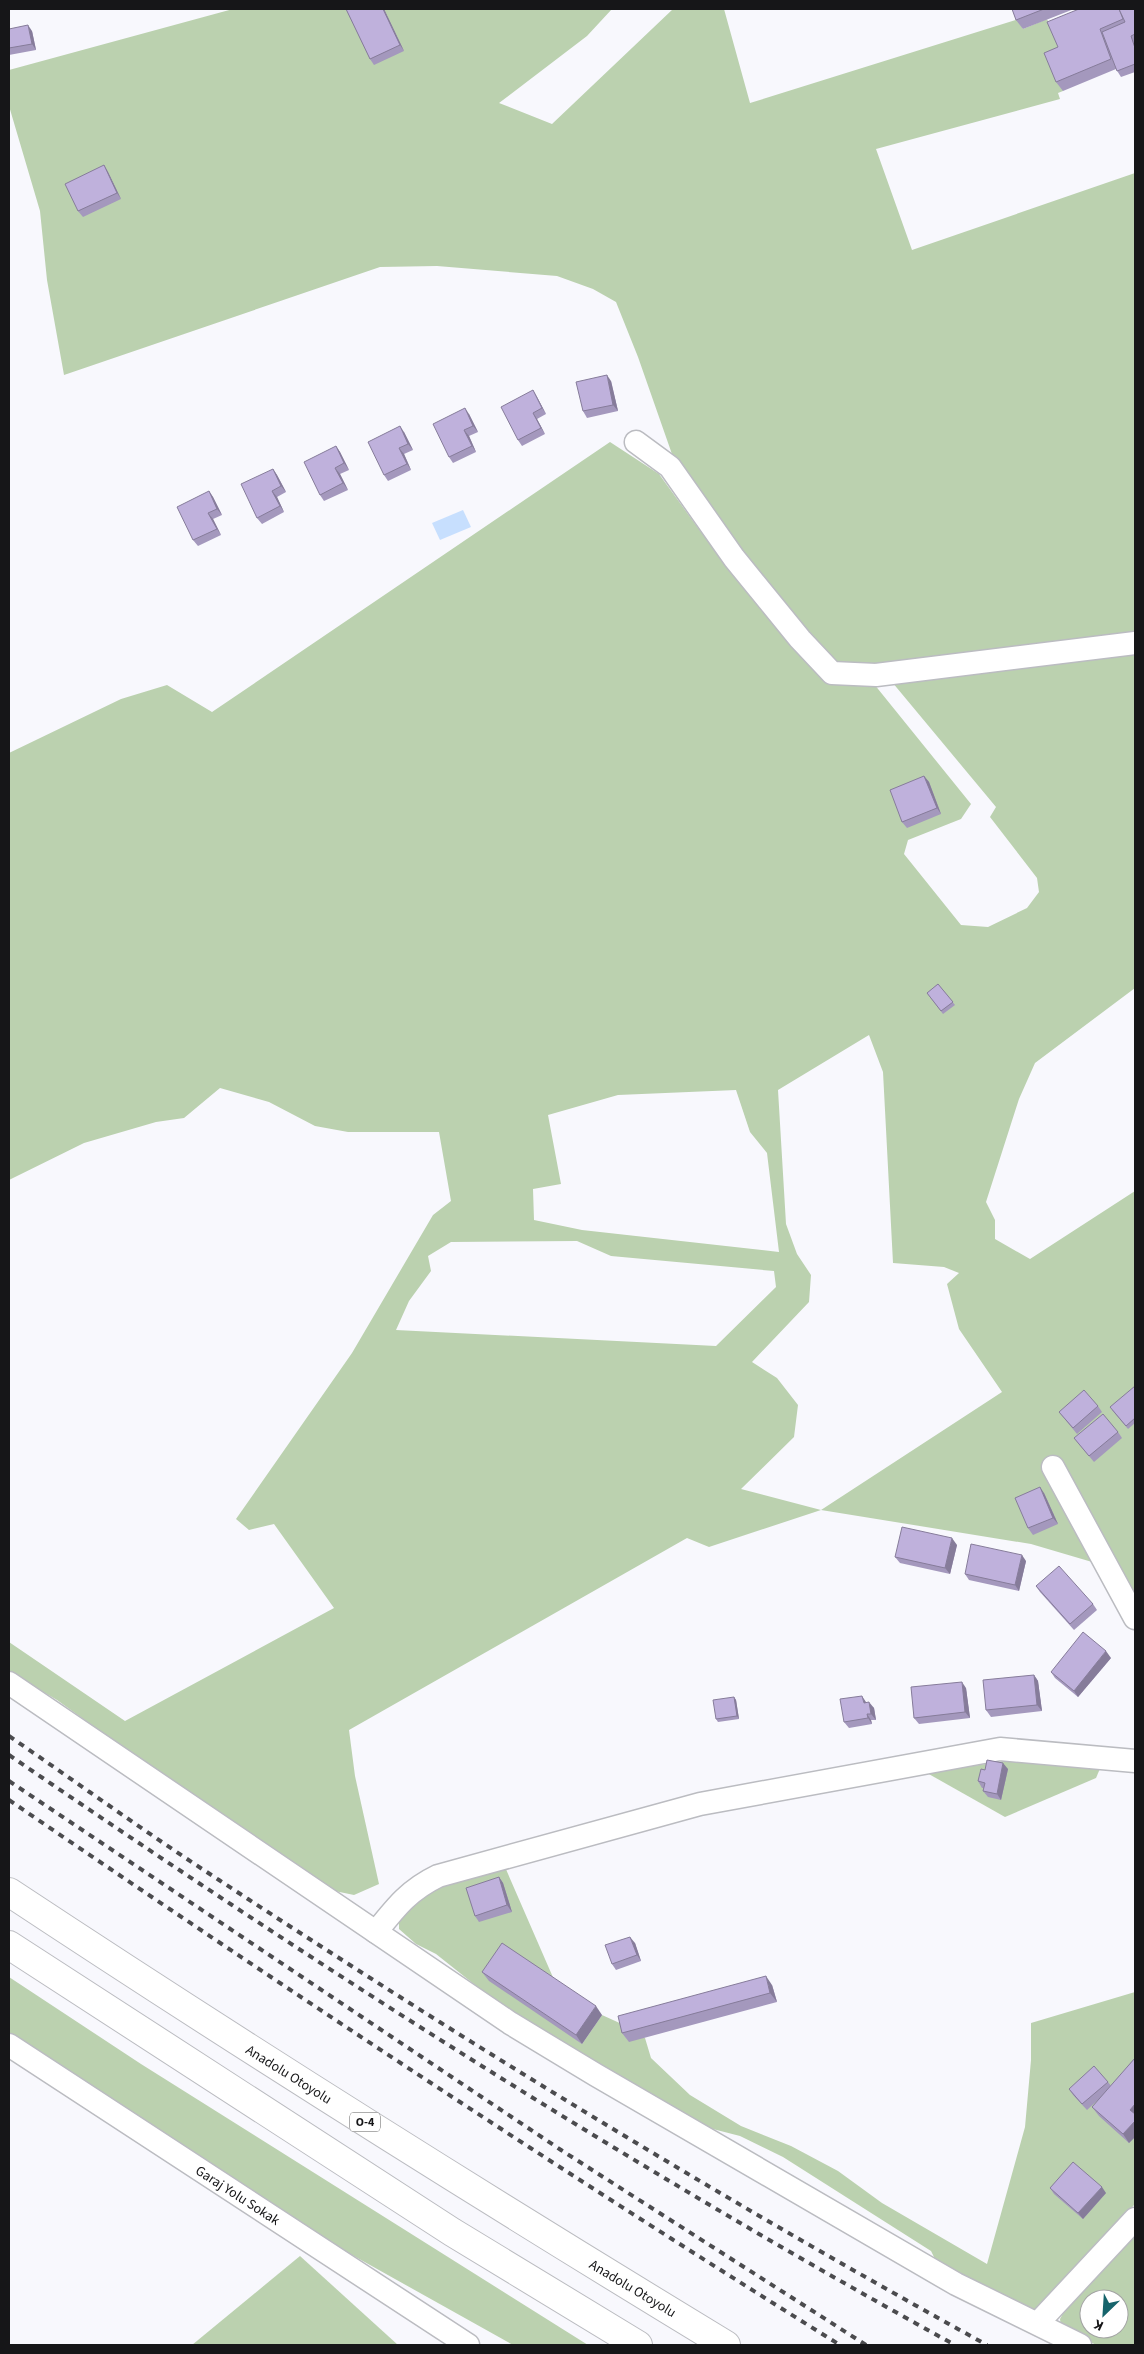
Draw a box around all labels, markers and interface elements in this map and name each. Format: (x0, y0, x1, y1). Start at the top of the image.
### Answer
street label: Anadolu Otoyolu (241, 2040, 335, 2109)
road number: O-4 (350, 2112, 380, 2132)
street label: Garaj Yolu Sokak (191, 2161, 284, 2231)
street label: Anadolu Otoyolu (585, 2255, 680, 2323)
north arrow (1079, 2289, 1129, 2339)
text: K (1090, 2314, 1107, 2336)

